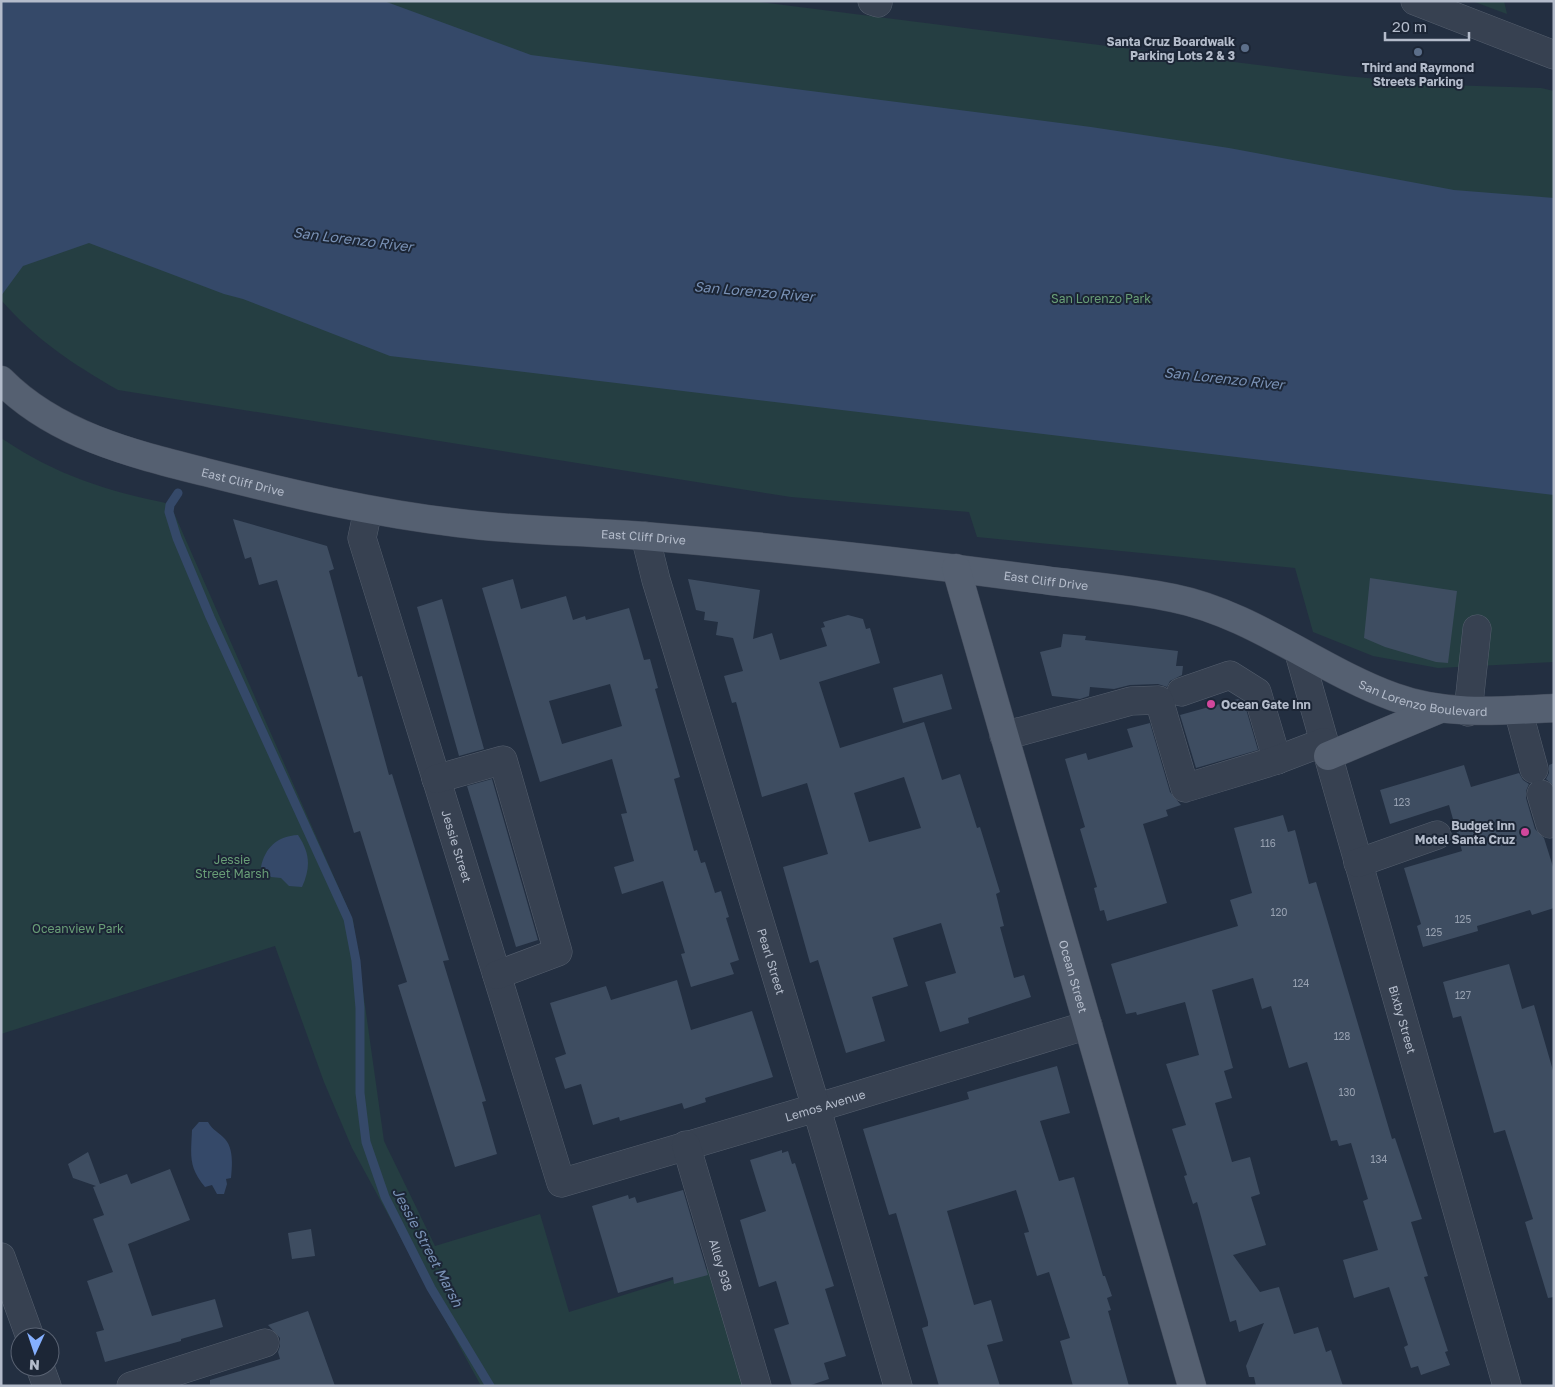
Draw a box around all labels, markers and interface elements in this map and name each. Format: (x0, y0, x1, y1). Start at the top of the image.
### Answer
scale bar (1385, 10, 1469, 42)
text: 20 m (1392, 17, 1427, 35)
place label: Santa Cruz Boardwalk Parking Lots 2 & 3 (1106, 34, 1235, 63)
marker: Santa Cruz Boardwalk Parking Lots 2 & 3 (1239, 42, 1251, 54)
marker: Third and Raymond Streets Parking (1412, 46, 1424, 58)
place label: Third and Raymond Streets Parking (1362, 60, 1474, 89)
water label: San Lorenzo River (292, 223, 416, 255)
water label: San Lorenzo River (693, 277, 817, 305)
park label: San Lorenzo Park (1051, 291, 1151, 306)
water label: San Lorenzo River (1163, 363, 1287, 393)
street label: East Cliff Drive (200, 464, 286, 499)
street label: East Cliff Drive (601, 526, 687, 547)
street label: East Cliff Drive (1003, 567, 1089, 593)
street label: San Lorenzo Boulevard (1356, 676, 1487, 718)
place label: Ocean Gate Inn (1221, 697, 1311, 712)
marker: Ocean Gate Inn (1205, 698, 1217, 710)
house number: 123 (1394, 796, 1410, 808)
street label: Jessie Street (439, 808, 475, 884)
place label: Budget Inn Motel Santa Cruz (1415, 818, 1515, 847)
marker: Budget Inn Motel Santa Cruz (1519, 826, 1531, 838)
house number: 116 (1260, 837, 1276, 849)
park label: Jessie Street Marsh (195, 852, 269, 881)
house number: 120 (1271, 906, 1287, 918)
house number: 125 (1455, 913, 1471, 925)
park label: Oceanview Park (32, 921, 124, 936)
street label: Pearl Street (755, 926, 789, 997)
house number: 125 (1426, 926, 1442, 938)
street label: Ocean Street (1056, 938, 1091, 1015)
house number: 124 (1293, 977, 1309, 989)
street label: Bixby Street (1386, 984, 1420, 1056)
house number: 127 (1455, 989, 1471, 1001)
house number: 128 (1334, 1030, 1350, 1042)
street label: Lemos Avenue (783, 1086, 867, 1124)
house number: 130 (1339, 1086, 1355, 1098)
house number: 134 (1371, 1153, 1387, 1165)
water label: Jessie Street Marsh (389, 1185, 467, 1311)
street label: Alley 938 (707, 1237, 736, 1293)
north arrow (10, 1327, 60, 1377)
text: N (29, 1357, 40, 1374)

